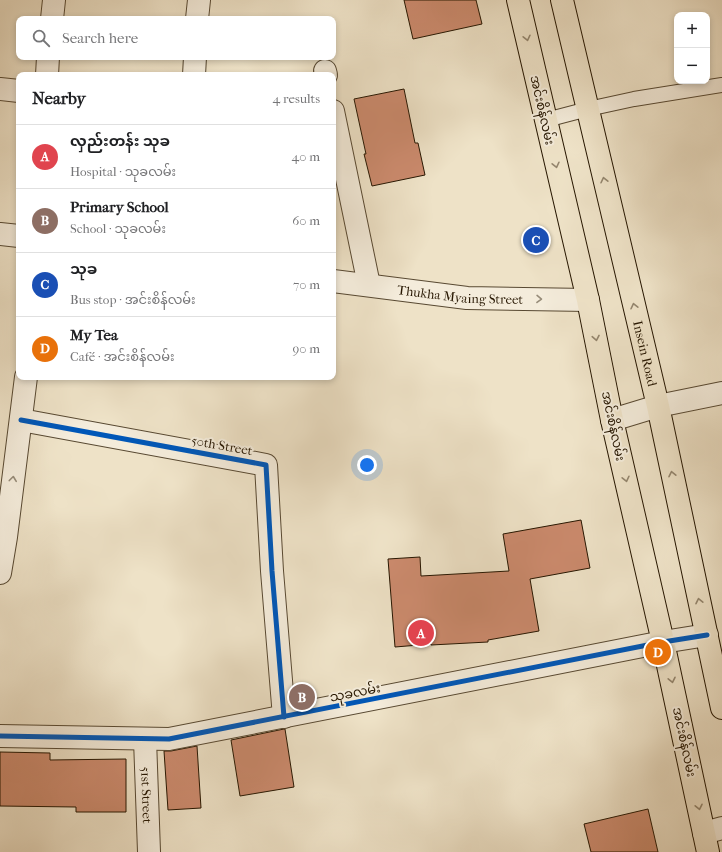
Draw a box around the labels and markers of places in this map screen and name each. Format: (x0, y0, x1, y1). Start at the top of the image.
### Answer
pin: C (523, 225, 549, 255)
pin: A (408, 618, 434, 648)
pin: D (645, 637, 671, 667)
pin: B (289, 682, 315, 712)

